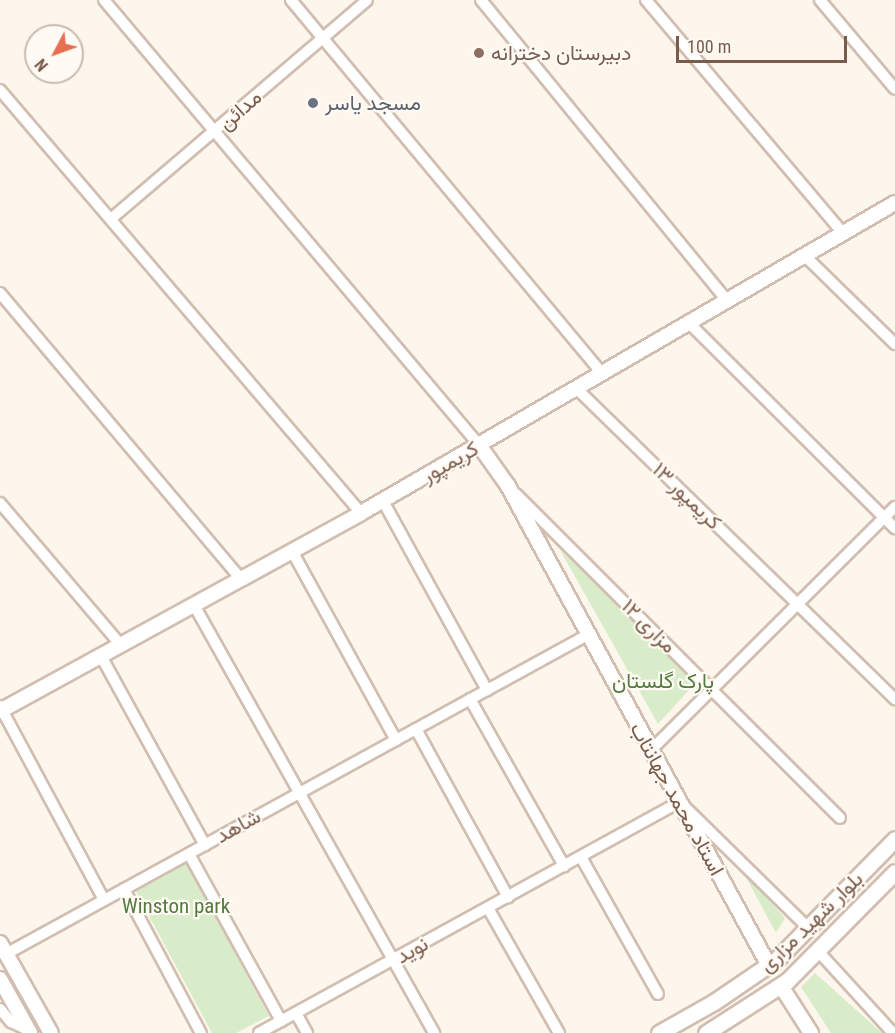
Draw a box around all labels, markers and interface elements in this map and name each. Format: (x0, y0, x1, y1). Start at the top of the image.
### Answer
north arrow (24, 24, 84, 84)
scale bar (679, 24, 850, 62)
text: 100 m (687, 36, 731, 57)
place label: دبیرستان دخترانه (491, 40, 631, 66)
marker: دبیرستان دخترانه (472, 46, 486, 60)
text: N (31, 55, 52, 75)
street label: مدائن (213, 84, 267, 136)
place label: مسجد یاسر (325, 90, 421, 116)
marker: مسجد یاسر (306, 96, 320, 110)
street label: کریمپور (417, 436, 483, 488)
street label: کریمپور ۱۳ (647, 457, 727, 535)
street label: مزاری ۱۲ (617, 594, 681, 658)
park label: پارک گلستان (612, 668, 714, 694)
street label: استاد محمد جهانتاب (624, 718, 730, 880)
street label: شاهد (211, 803, 265, 849)
street label: بلوار شهید مزاری (754, 866, 868, 978)
park label: Winston park (122, 893, 230, 919)
street label: نوید (391, 931, 433, 969)

